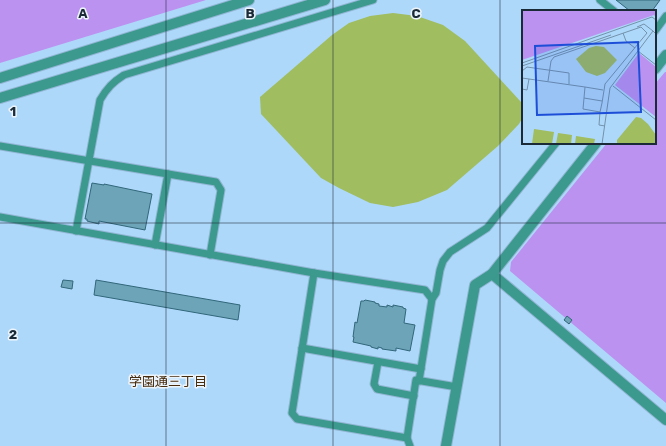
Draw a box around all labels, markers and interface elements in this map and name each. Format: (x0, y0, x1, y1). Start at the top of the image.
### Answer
text: A (78, 6, 88, 21)
text: B (245, 6, 255, 21)
text: C (411, 6, 421, 21)
inset map (522, 10, 656, 144)
text: 1 (10, 104, 16, 119)
text: 2 (9, 327, 17, 342)
district label: 学園通三丁目 (129, 374, 207, 389)

